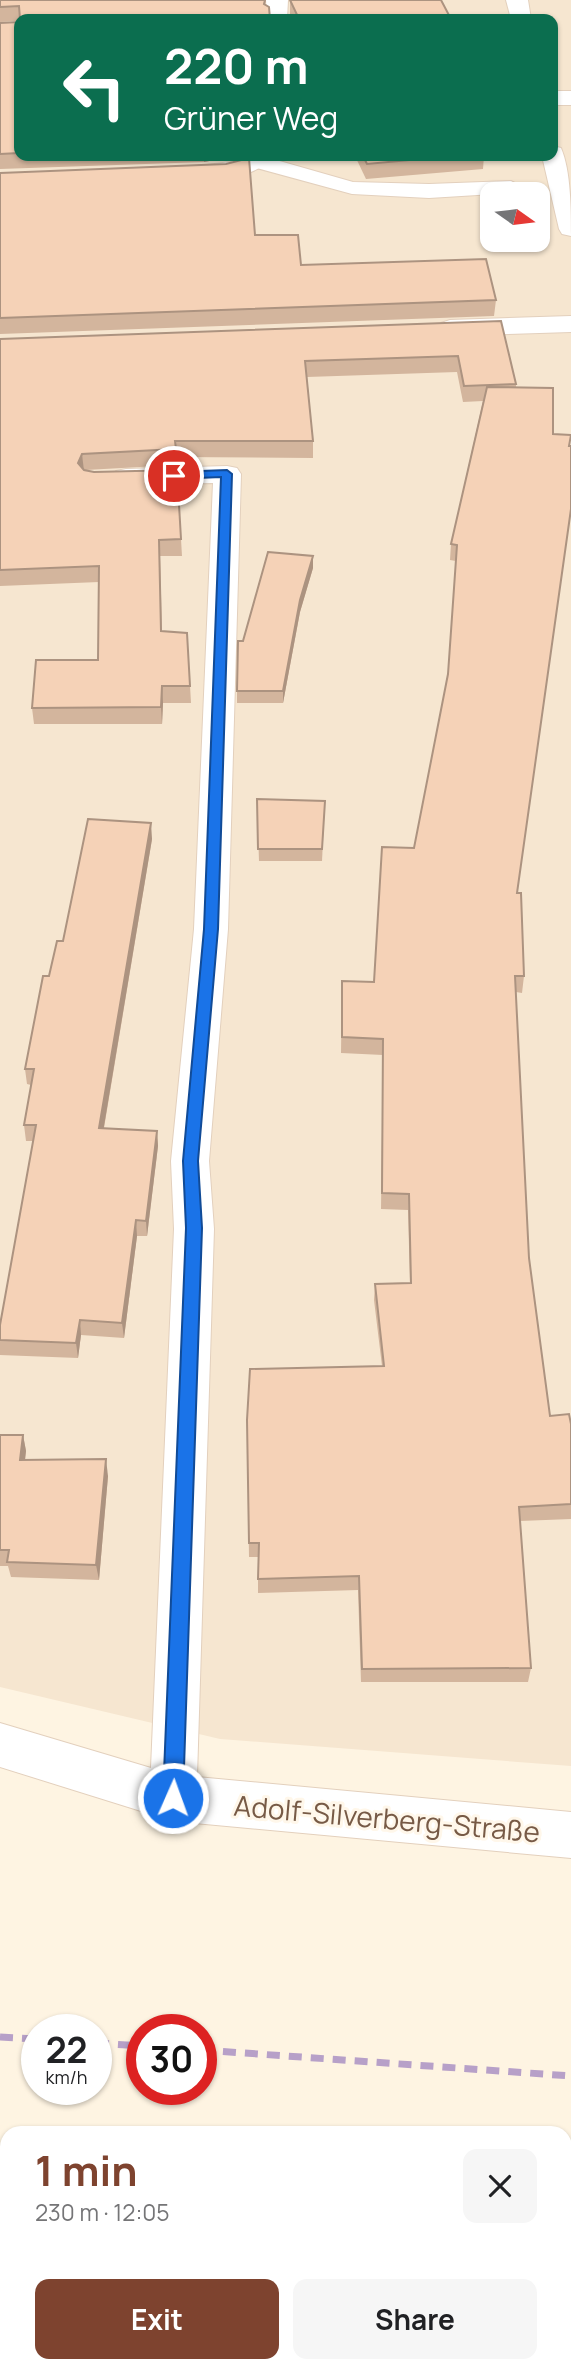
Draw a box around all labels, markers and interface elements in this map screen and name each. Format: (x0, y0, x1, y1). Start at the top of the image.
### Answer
text: 220 m (164, 32, 308, 99)
icon: left (49, 42, 140, 133)
text: Grüner Weg (164, 96, 338, 140)
north arrow (480, 182, 550, 252)
map controls (480, 182, 550, 252)
pin (144, 446, 204, 506)
icon: arrive (155, 457, 193, 495)
position arrow (136, 1761, 210, 1835)
street label: Adolf-Silverberg-Straße (232, 1786, 542, 1850)
speed limit sign: 30 (126, 2014, 217, 2105)
text: 22 (46, 2026, 87, 2074)
text: km/h (46, 2065, 87, 2089)
text: 1 min (35, 2141, 138, 2199)
button: close (463, 2149, 537, 2223)
text: 230 m · 12:05 (35, 2196, 170, 2228)
button: Exit (35, 2279, 279, 2359)
button: Share (293, 2279, 537, 2359)

